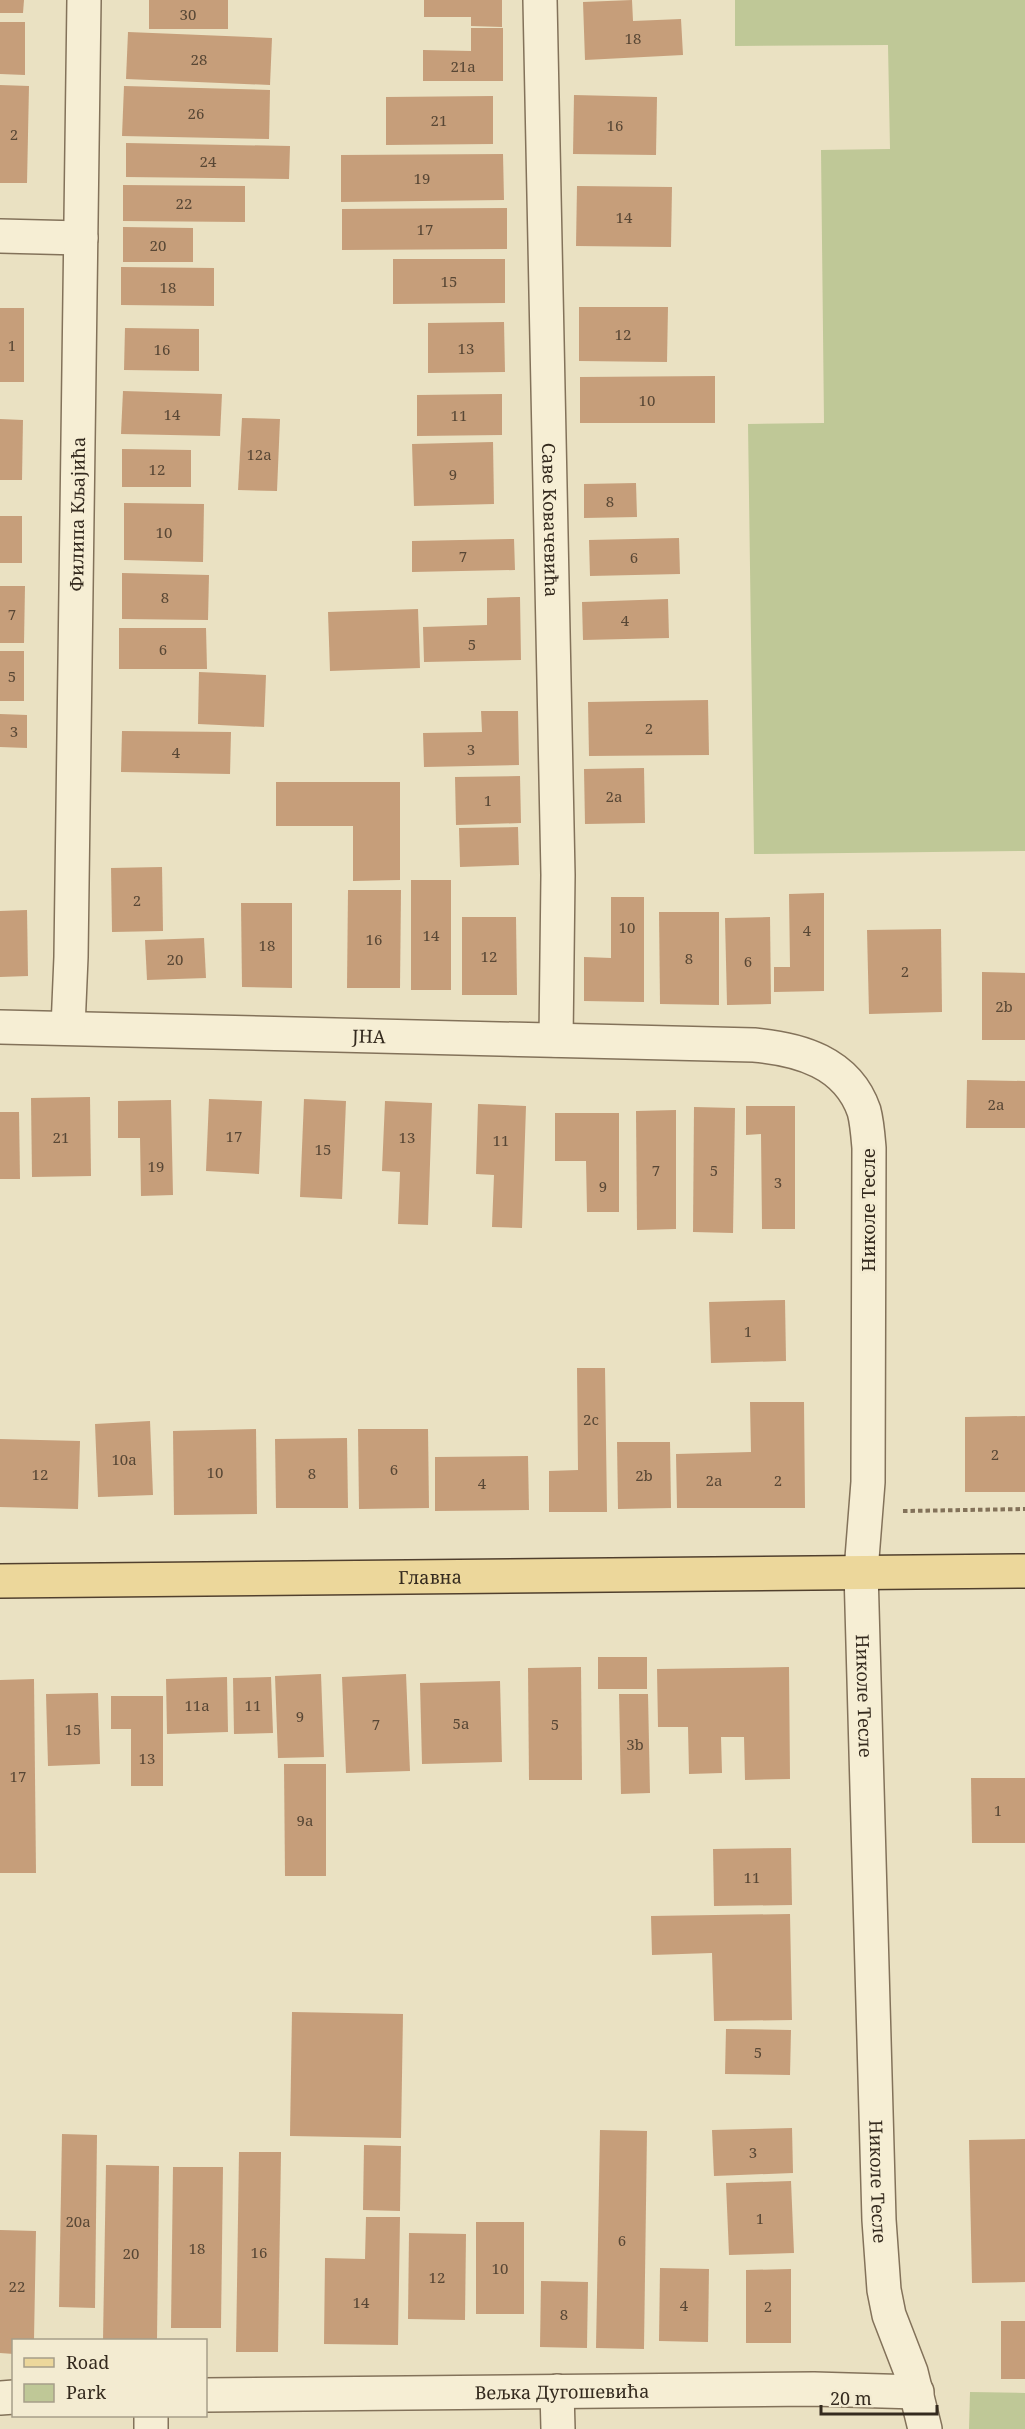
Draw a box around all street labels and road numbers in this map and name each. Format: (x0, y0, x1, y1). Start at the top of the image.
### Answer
street label: Филипа Кљајића (64, 436, 90, 592)
street label: Саве Ковачевића (537, 443, 564, 597)
street label: ЈНА (351, 1023, 386, 1048)
street label: Николе Тесле (856, 1148, 880, 1272)
street label: Главна (398, 1564, 462, 1589)
street label: Николе Тесле (851, 1634, 878, 1758)
street label: Николе Тесле (864, 2120, 893, 2244)
street label: Вељка Дугошевића (475, 2379, 649, 2404)

